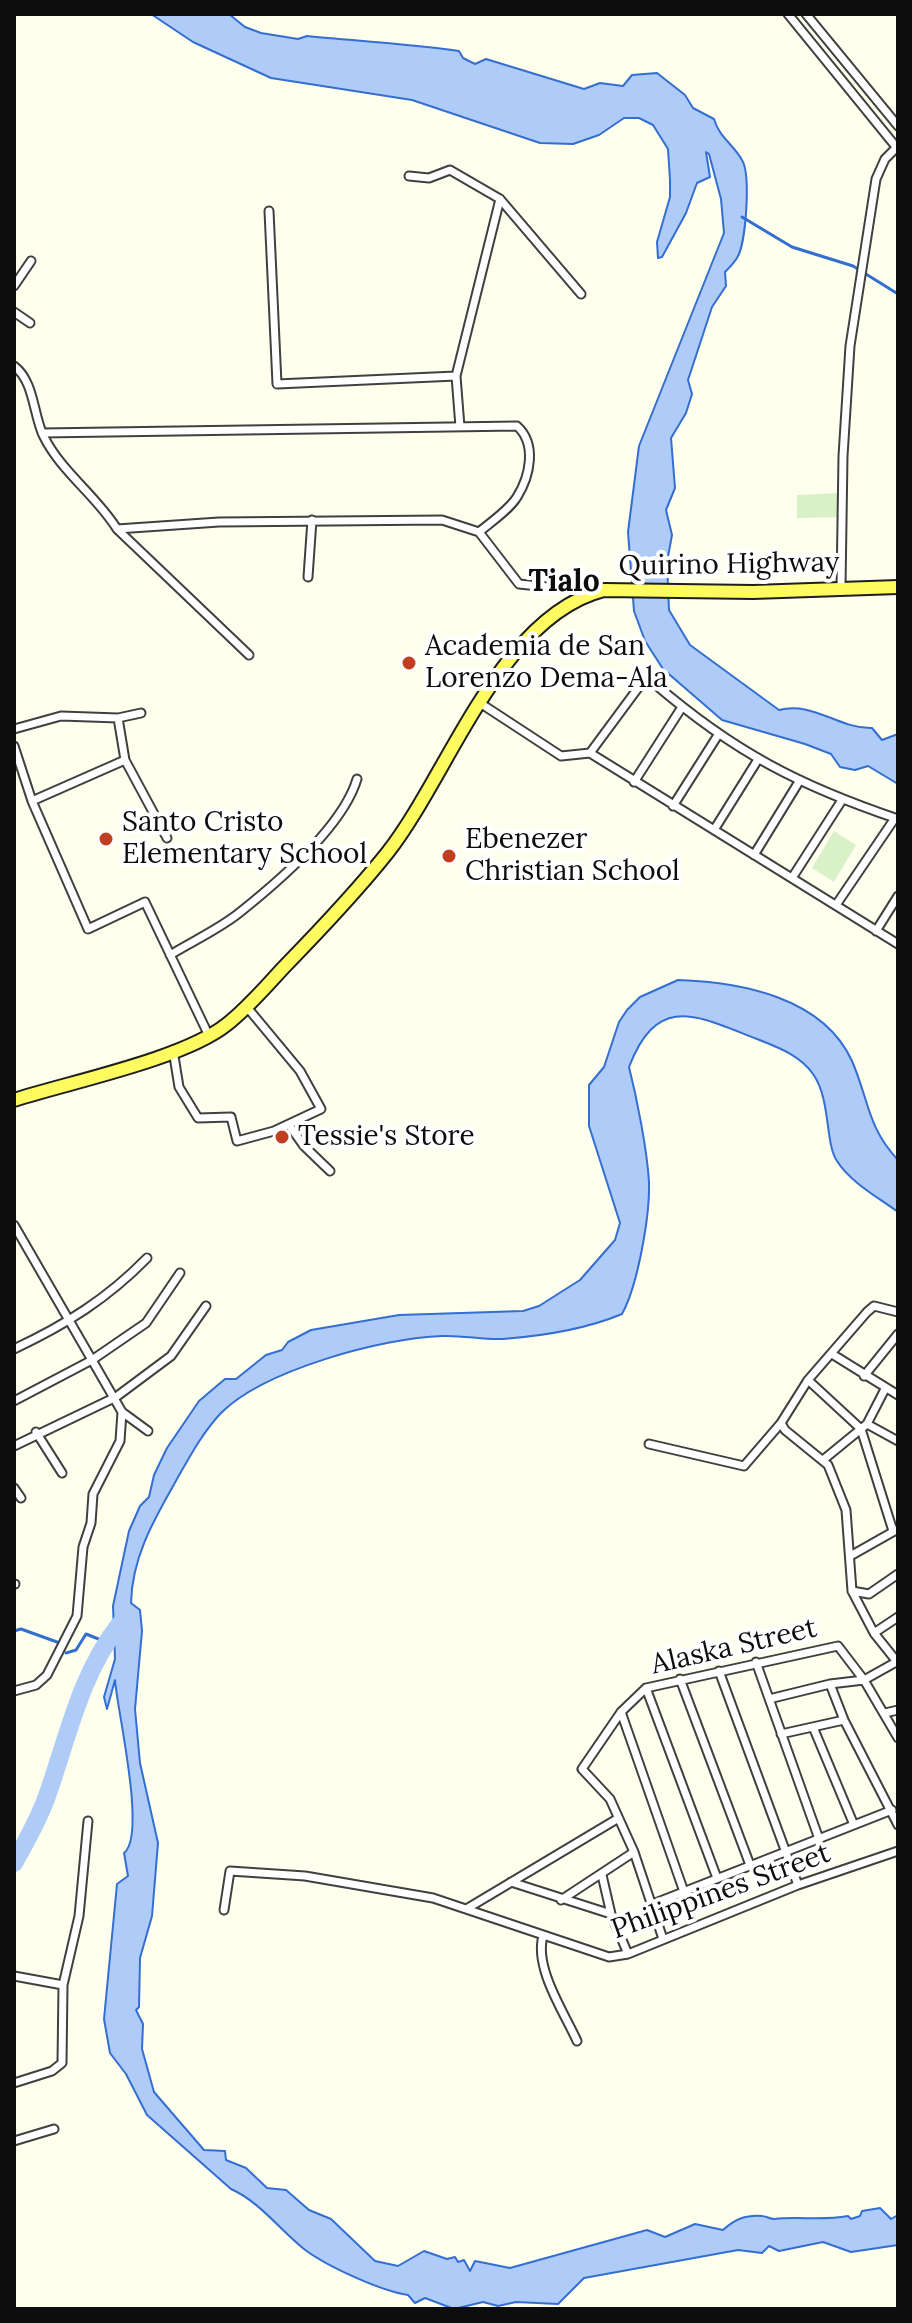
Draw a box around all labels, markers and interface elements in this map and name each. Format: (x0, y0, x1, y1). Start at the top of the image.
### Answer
street label: Quirino Highway (618, 546, 840, 584)
district label: Tialo (528, 564, 600, 600)
place label: Academia de San Lorenzo Dema-Ala (425, 630, 668, 696)
marker: Academia de San Lorenzo Dema-Ala (400, 654, 418, 672)
place label: Santo Cristo Elementary School (122, 806, 367, 872)
place label: Ebenezer Christian School (465, 823, 680, 889)
marker: Santo Cristo Elementary School (97, 830, 115, 848)
marker: Ebenezer Christian School (440, 847, 458, 865)
place label: Tessie's Store (298, 1120, 475, 1154)
marker: Tessie's Store (273, 1128, 291, 1146)
street label: Alaska Street (648, 1612, 820, 1682)
street label: Philippines Street (607, 1837, 835, 1947)

